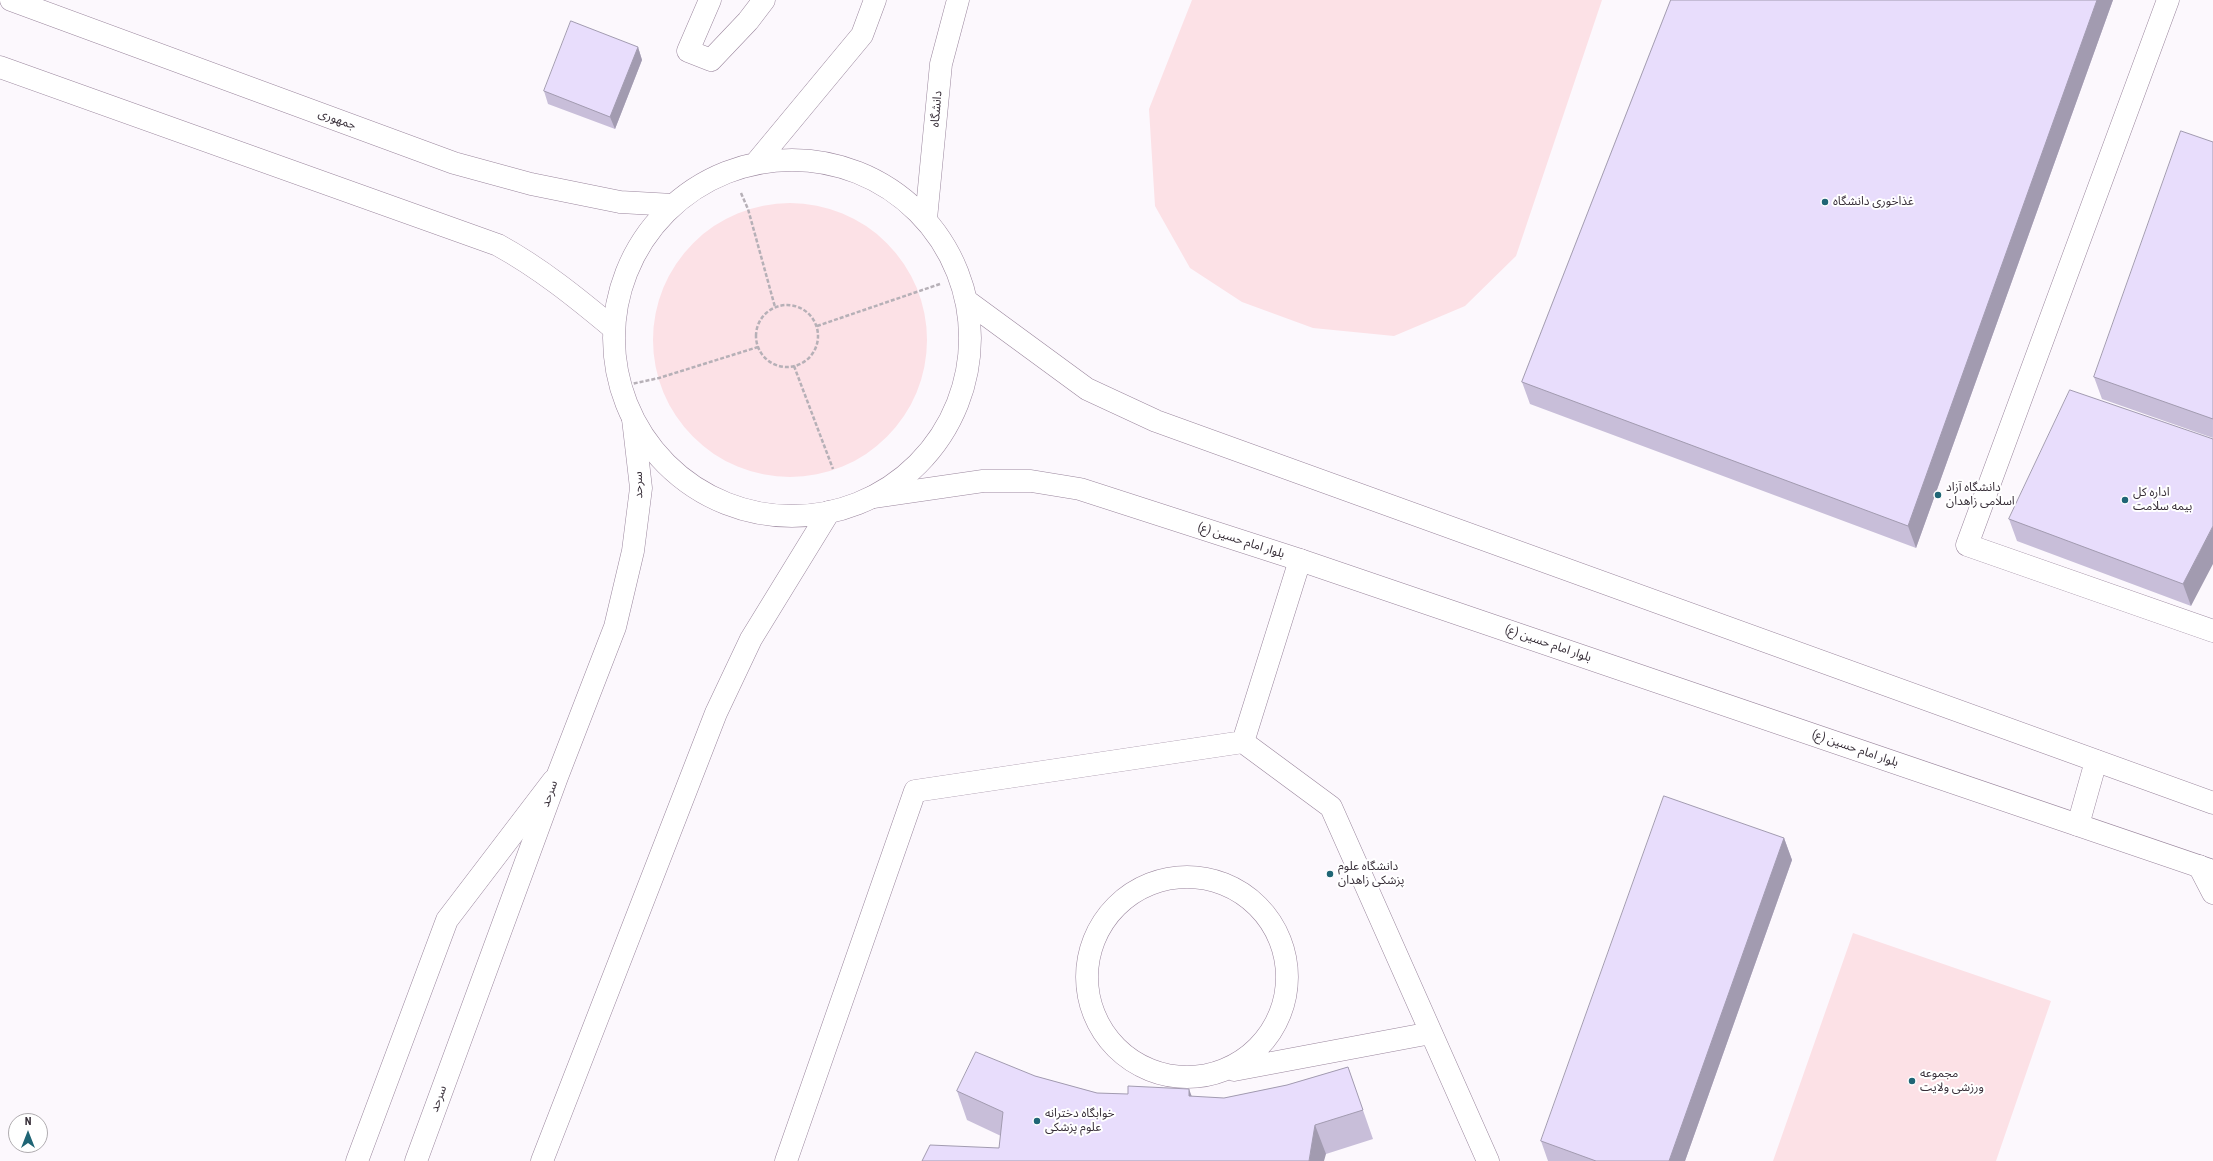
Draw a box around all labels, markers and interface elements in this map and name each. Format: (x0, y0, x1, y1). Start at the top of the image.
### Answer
street label: دانشگاه (928, 90, 946, 128)
street label: جمهوری (316, 107, 358, 133)
place label: غذاخوری دانشگاه (1833, 195, 1914, 209)
marker: غذاخوری دانشگاه (1820, 197, 1830, 207)
street label: سرحد (632, 471, 646, 499)
place label: دانشگاه آزاد اسلامی زاهدان (1946, 481, 2015, 509)
place label: اداره کل بیمه سلامت (2133, 486, 2192, 514)
marker: دانشگاه آزاد اسلامی زاهدان (1933, 490, 1943, 500)
marker: اداره کل بیمه سلامت (2120, 495, 2130, 505)
street label: بلوار امام حسین (ع) (1196, 520, 1286, 562)
street label: بلوار امام حسین (ع) (1503, 622, 1593, 666)
street label: بلوار امام حسین (ع) (1810, 727, 1900, 771)
street label: سرحد (539, 779, 561, 809)
place label: دانشگاه علوم پزشکی زاهدان (1338, 860, 1404, 888)
marker: دانشگاه علوم پزشکی زاهدان (1325, 869, 1335, 879)
place label: مجموعه ورزشی ولایت (1920, 1067, 1984, 1095)
marker: مجموعه ورزشی ولایت (1907, 1076, 1917, 1086)
street label: سرحد (428, 1084, 450, 1114)
place label: خوابگاه دخترانه علوم پزشکی (1045, 1107, 1115, 1135)
north arrow (8, 1113, 48, 1153)
text: N (25, 1115, 31, 1128)
marker: خوابگاه دخترانه علوم پزشکی (1032, 1116, 1042, 1126)

